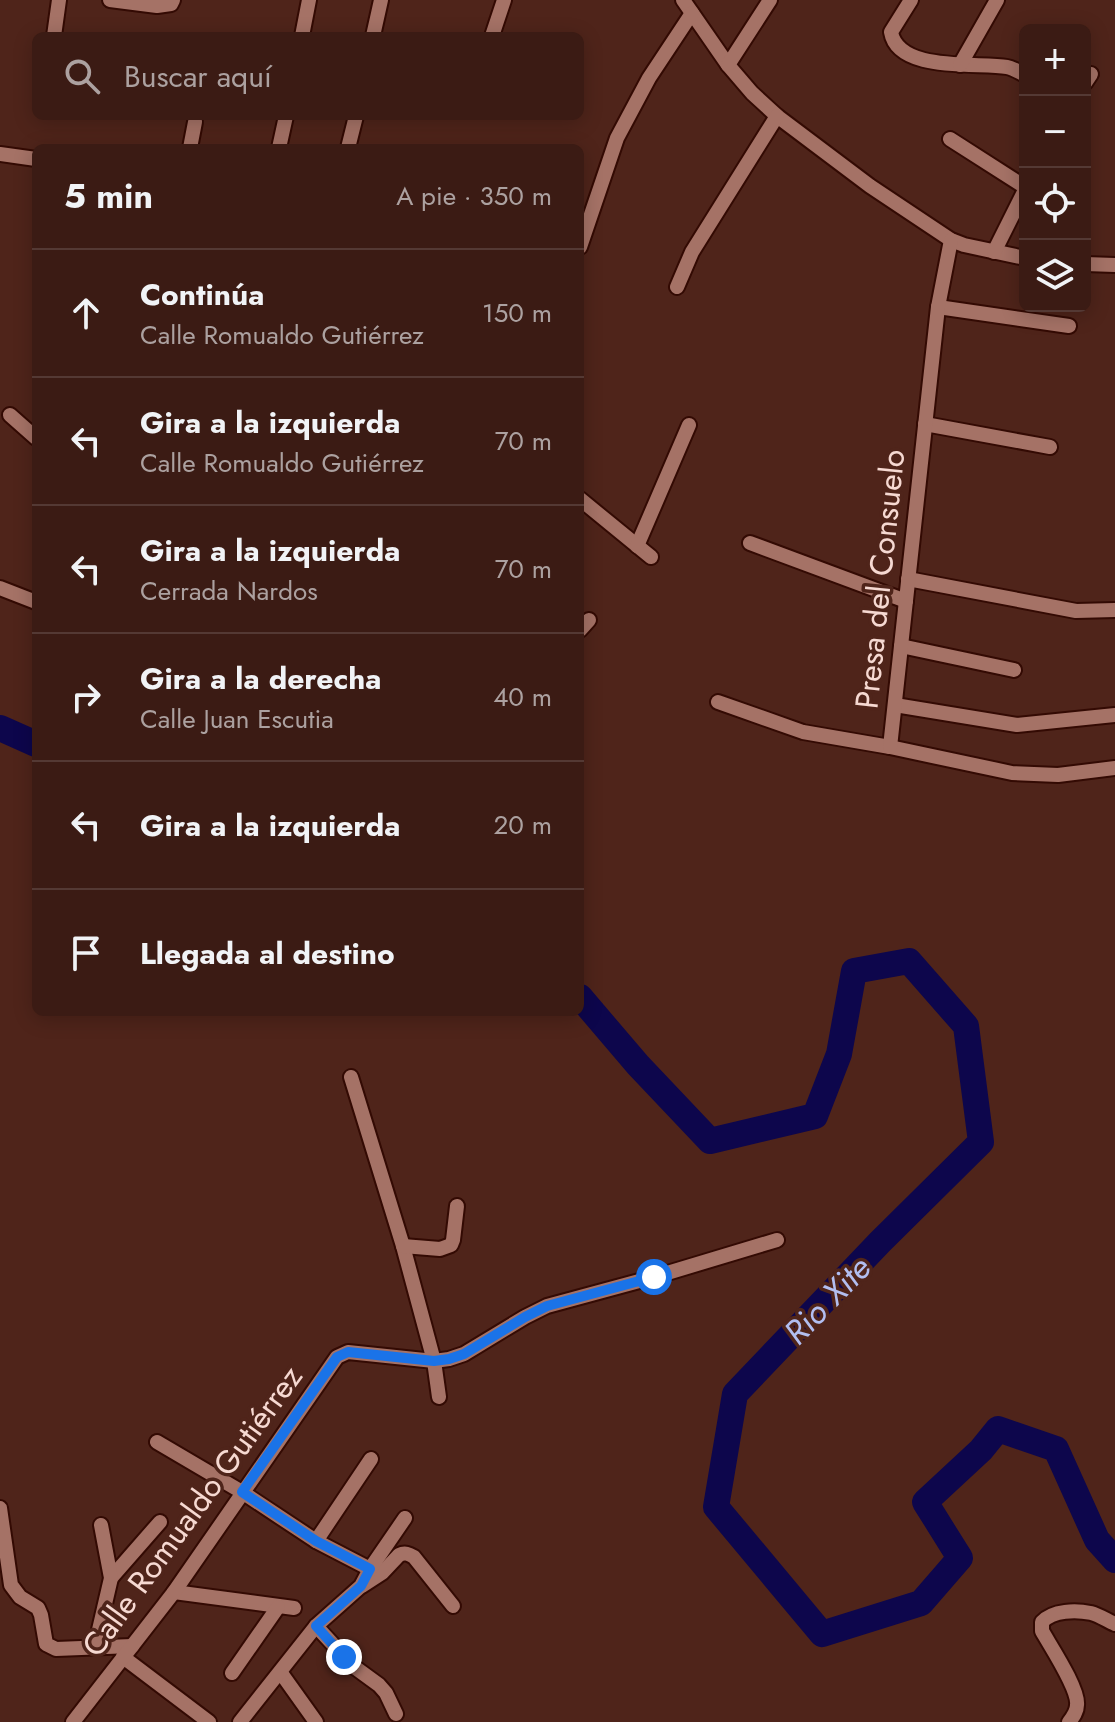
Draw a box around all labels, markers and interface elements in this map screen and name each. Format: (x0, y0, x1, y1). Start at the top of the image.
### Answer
map controls (1019, 24, 1091, 312)
button: + (1019, 24, 1091, 96)
search box (32, 32, 584, 120)
icon: search (60, 54, 104, 98)
text: Buscar aquí (124, 55, 272, 98)
button: − (1019, 96, 1091, 168)
button: locate (1019, 168, 1091, 240)
text: 5 min (64, 172, 153, 221)
text: A pie · 350 m (396, 177, 552, 215)
button: layers (1019, 240, 1091, 312)
text: Continúa (140, 273, 264, 316)
icon: ahead (64, 291, 108, 335)
text: 150 m (482, 294, 552, 332)
text: Calle Romualdo Gutiérrez (140, 316, 424, 354)
text: Gira a la izquierda (140, 401, 400, 444)
icon: left (64, 419, 108, 463)
text: 70 m (495, 422, 552, 460)
text: Calle Romualdo Gutiérrez (140, 444, 424, 482)
street label: Presa del Consuelo (844, 447, 916, 711)
text: Gira a la izquierda (140, 529, 400, 572)
icon: left (64, 547, 108, 591)
text: 70 m (495, 550, 552, 588)
text: Cerrada Nardos (140, 572, 318, 610)
text: Gira a la derecha (140, 657, 381, 700)
icon: right (64, 675, 108, 719)
text: 40 m (493, 678, 552, 716)
text: Calle Juan Escutia (140, 700, 334, 738)
icon: left (64, 803, 108, 847)
text: Gira a la izquierda (140, 804, 400, 847)
text: 20 m (494, 806, 552, 844)
icon: arrive (64, 931, 108, 975)
text: Llegada al destino (140, 932, 395, 975)
water label: Rio Xite (773, 1245, 882, 1356)
route start (636, 1259, 672, 1295)
street label: Calle Romualdo Gutiérrez (71, 1356, 314, 1666)
route end (326, 1639, 362, 1675)

